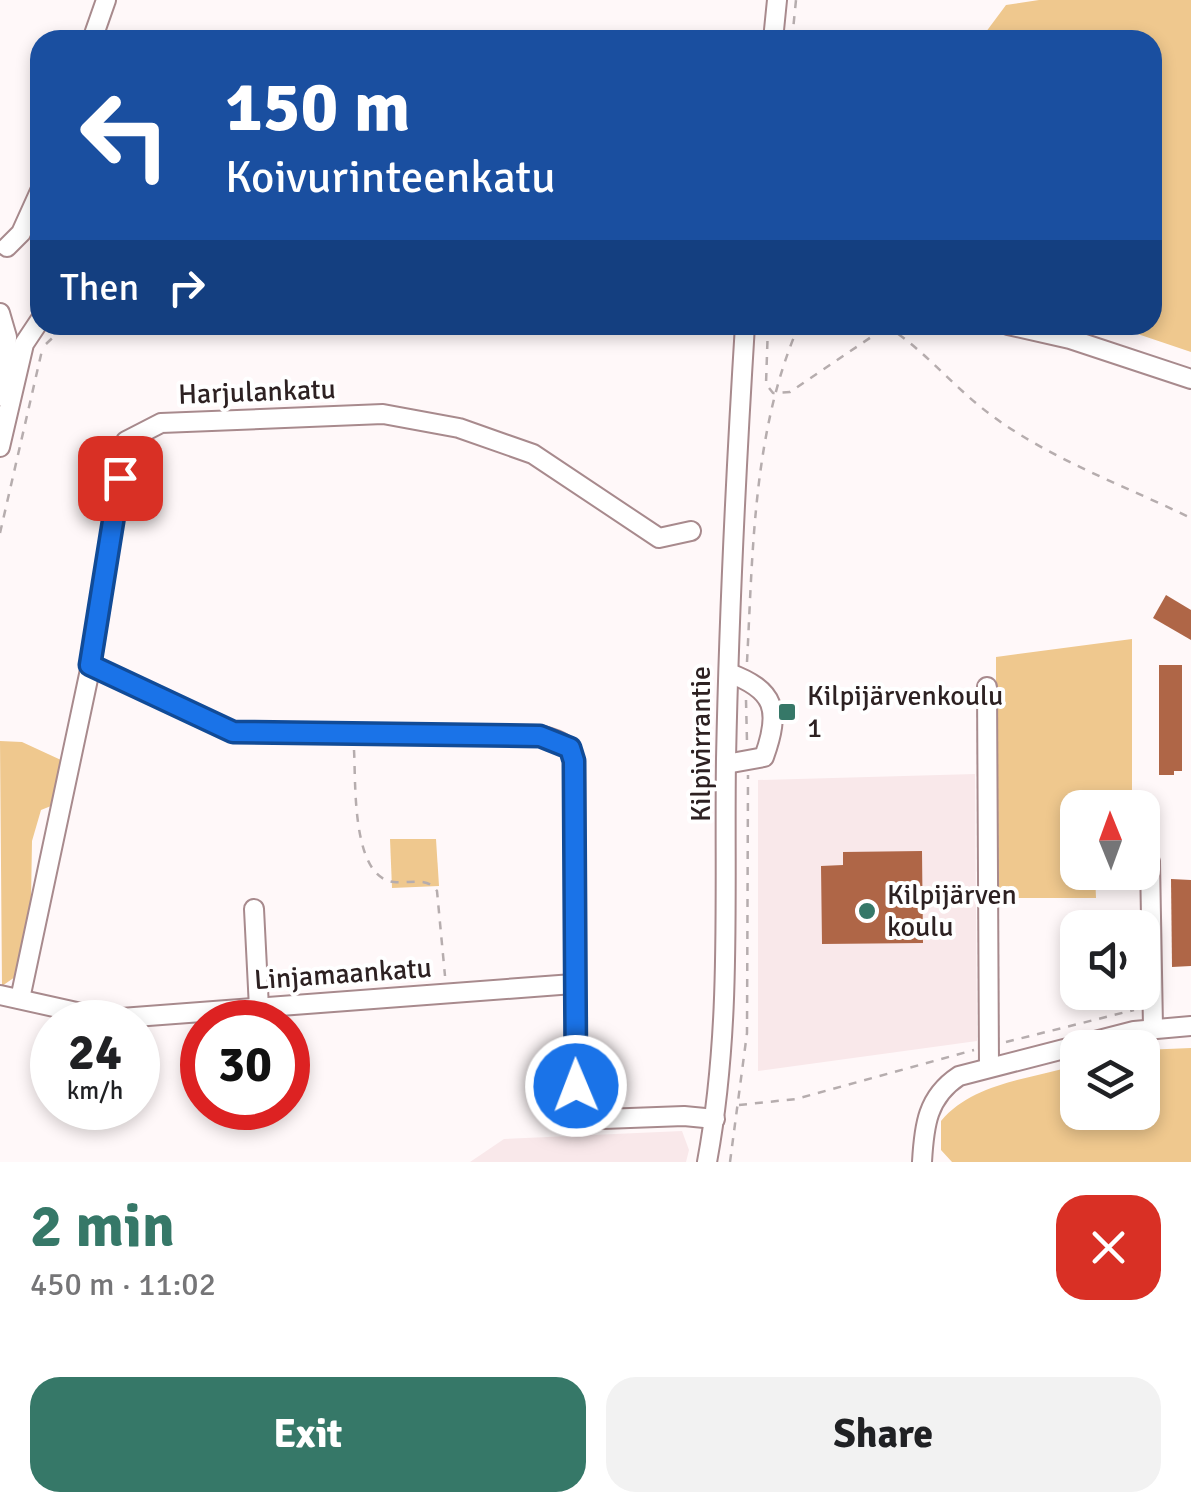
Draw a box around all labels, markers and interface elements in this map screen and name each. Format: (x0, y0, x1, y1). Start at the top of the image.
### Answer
text: 150 m (225, 64, 410, 150)
icon: left (60, 70, 190, 200)
text: Koivurinteenkatu (225, 150, 556, 205)
icon: right (159, 260, 214, 315)
text: Then (60, 264, 139, 311)
street label: Harjulankatu (178, 372, 336, 412)
pin (78, 436, 163, 521)
icon: arrive (93, 451, 148, 506)
street label: Kilpivirrantie (684, 666, 718, 822)
place label: Kilpijärvenkoulu 1 (807, 679, 1003, 745)
marker: Kilpijärvenkoulu 1 (776, 701, 798, 723)
north arrow (1060, 790, 1160, 890)
map controls (1060, 790, 1160, 1130)
place label: Kilpijärven koulu (887, 878, 1017, 944)
marker: Kilpijärven koulu (856, 900, 878, 922)
button: sound (1060, 910, 1160, 1010)
street label: Linjamaankatu (253, 951, 433, 997)
speed limit sign: 30 (180, 1000, 310, 1130)
text: 24 (68, 1022, 122, 1084)
button: layers (1060, 1030, 1160, 1130)
position arrow (524, 1034, 628, 1138)
text: km/h (67, 1075, 123, 1106)
text: 2 min (30, 1190, 175, 1264)
button: close (1056, 1195, 1161, 1300)
text: 450 m · 11:02 (30, 1265, 216, 1304)
button: Exit (30, 1377, 586, 1492)
button: Share (606, 1377, 1161, 1492)

